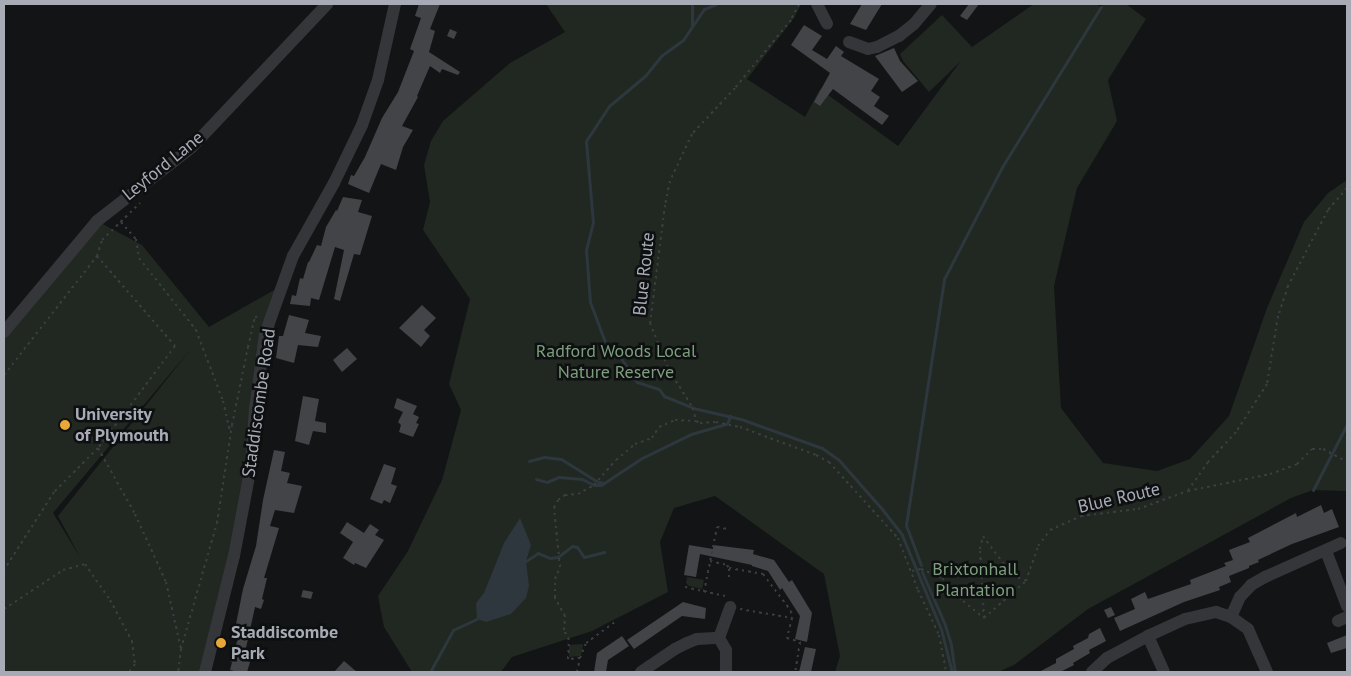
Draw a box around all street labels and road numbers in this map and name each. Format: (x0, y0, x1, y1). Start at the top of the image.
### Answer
street label: Leyford Lane (118, 127, 208, 205)
street label: Blue Route (629, 231, 659, 317)
street label: Staddiscombe Road (238, 327, 280, 479)
street label: Blue Route (1076, 478, 1162, 518)

